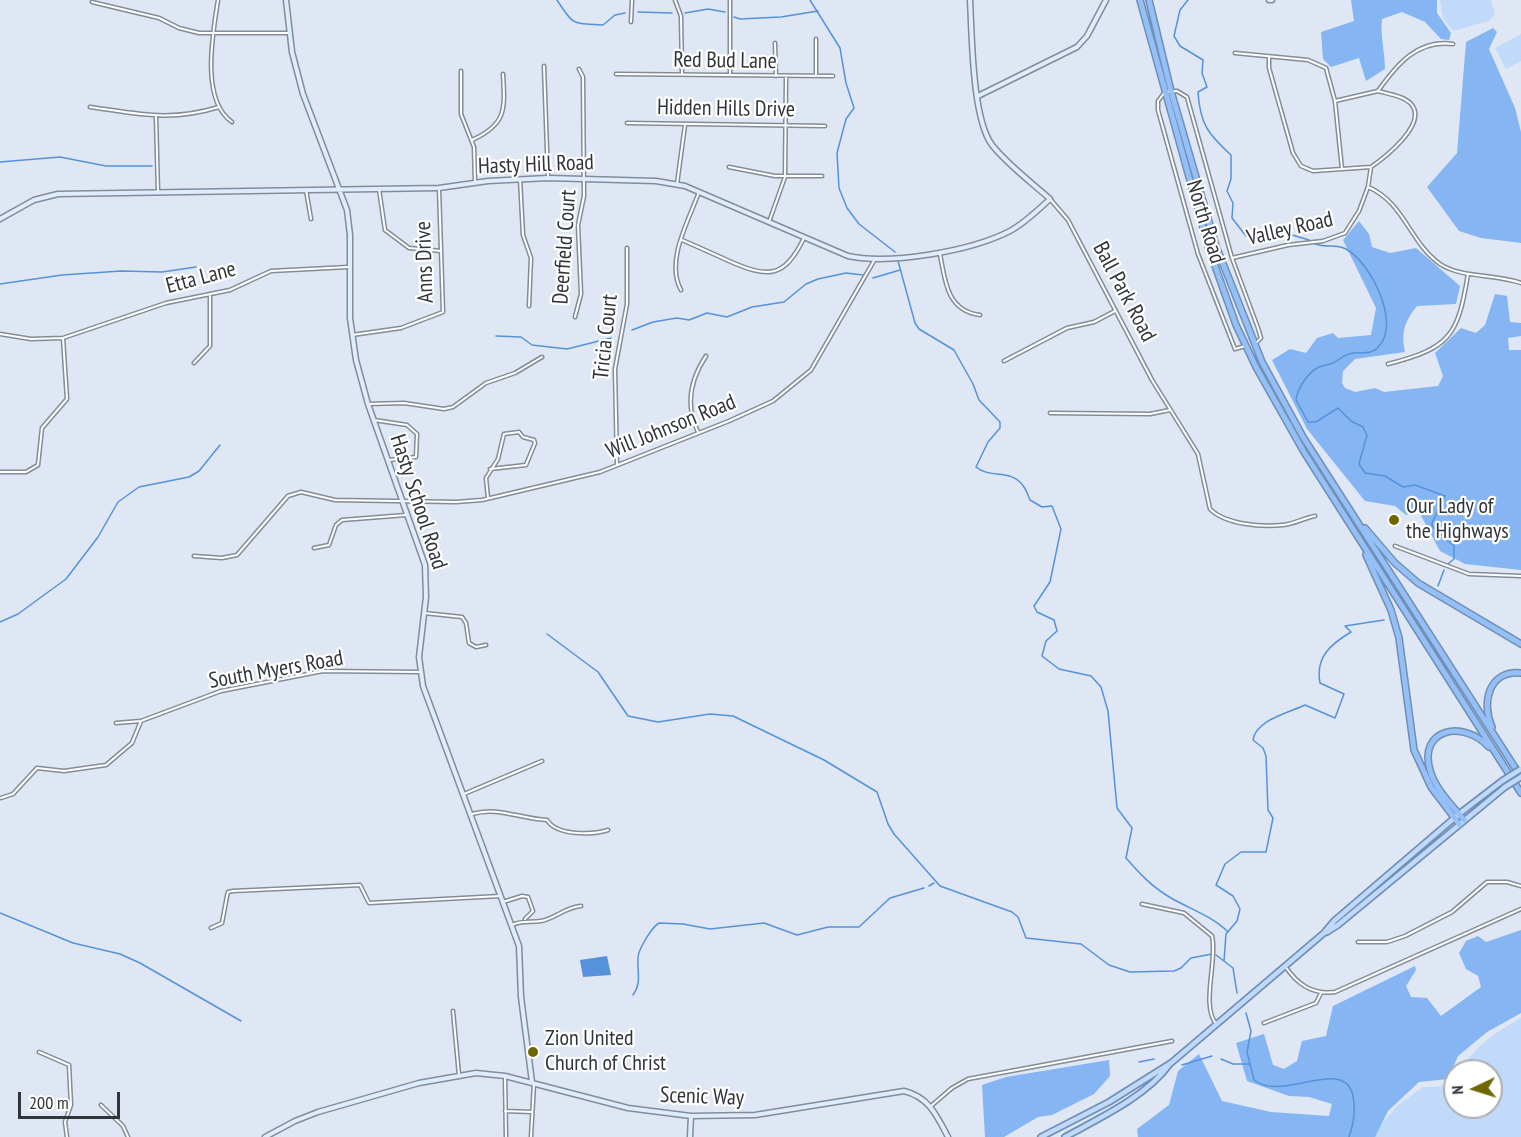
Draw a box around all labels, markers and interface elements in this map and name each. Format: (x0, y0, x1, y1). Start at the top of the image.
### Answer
street label: Red Bud Lane (673, 47, 777, 75)
street label: Hidden Hills Drive (657, 95, 795, 123)
street label: Hasty Hill Road (478, 150, 594, 180)
street label: North Road (1180, 177, 1230, 267)
street label: Deerfield Court (548, 189, 582, 305)
street label: Valley Road (1244, 206, 1336, 252)
street label: Anns Drive (410, 221, 440, 303)
street label: Ball Park Road (1087, 238, 1161, 346)
street label: Etta Lane (163, 256, 239, 300)
street label: Tricia Court (588, 293, 624, 381)
street label: Will Johnson Road (602, 389, 740, 465)
street label: Hasty School Road (384, 431, 452, 573)
place label: Our Lady of the Highways (1406, 494, 1509, 546)
marker: Our Lady of the Highways (1387, 513, 1401, 527)
street label: South Myers Road (207, 645, 345, 695)
place label: Zion United Church of Christ (545, 1026, 666, 1078)
marker: Zion United Church of Christ (526, 1045, 540, 1059)
north arrow (1443, 1059, 1503, 1119)
scale bar (21, 1080, 123, 1118)
street label: Scenic Way (660, 1082, 744, 1112)
text: N (1447, 1085, 1467, 1095)
text: 200 m (29, 1091, 69, 1114)

